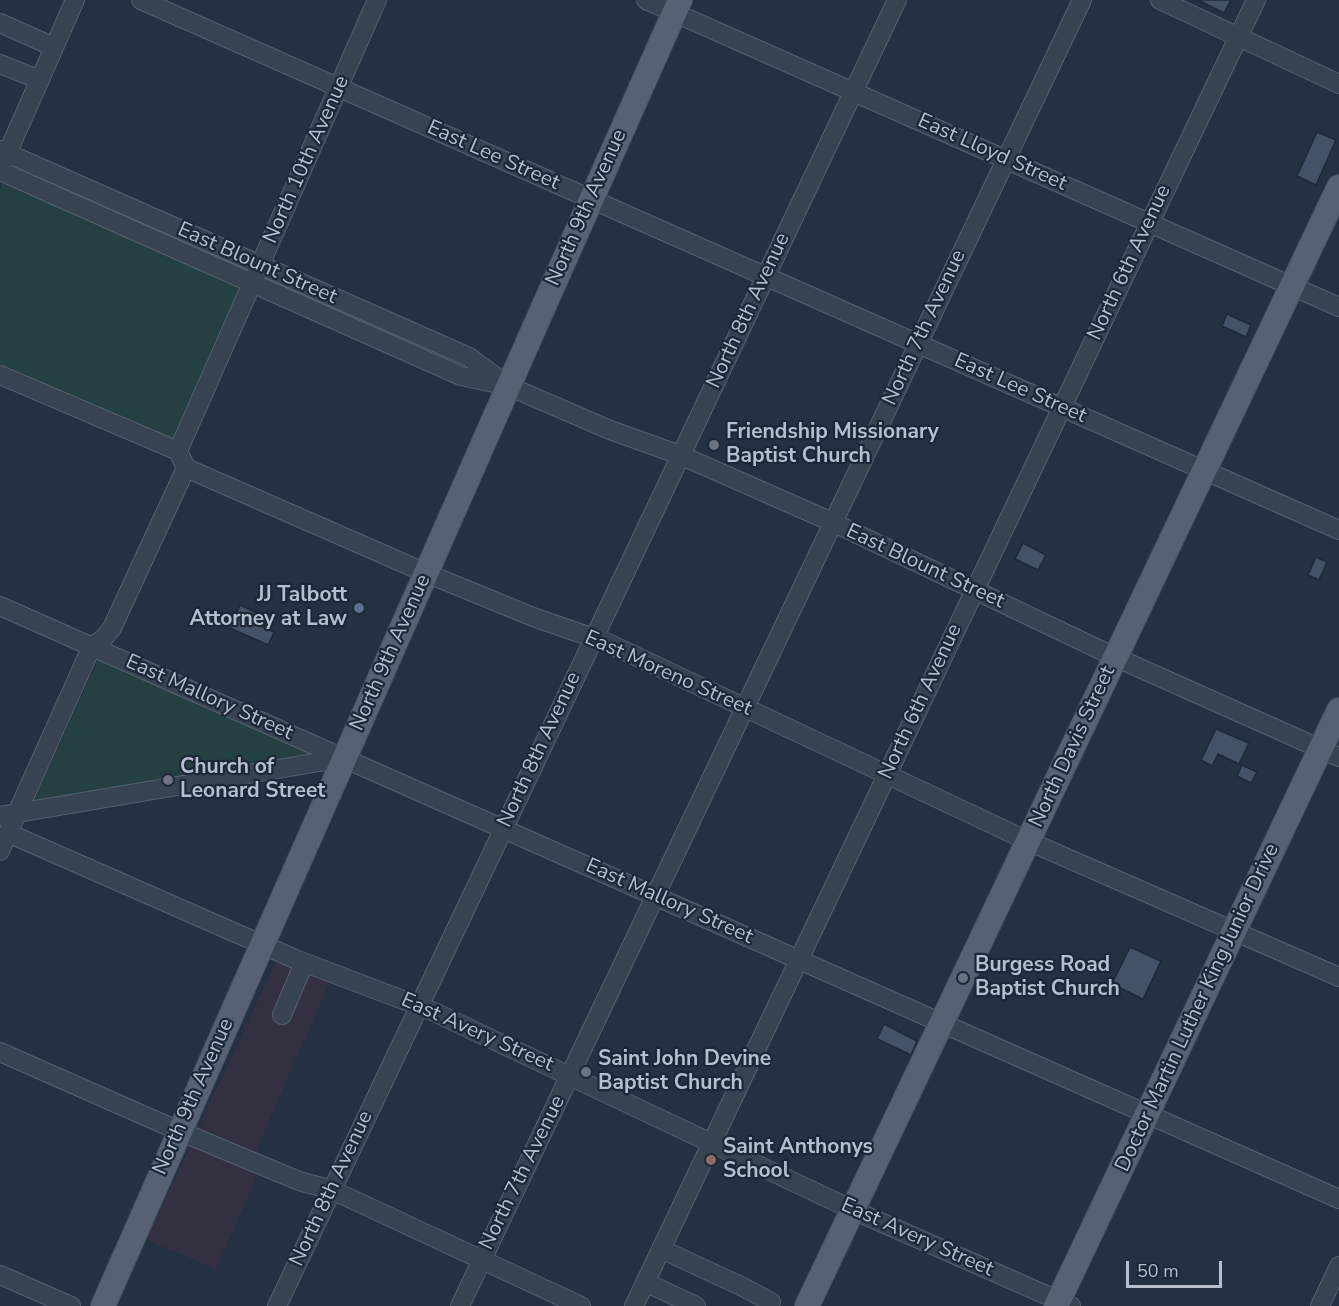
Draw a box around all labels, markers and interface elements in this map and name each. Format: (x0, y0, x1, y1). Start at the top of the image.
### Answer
street label: North 10th Avenue (259, 72, 355, 248)
street label: East Lloyd Street (914, 109, 1070, 197)
street label: East Lee Street (423, 116, 563, 196)
street label: North 9th Avenue (541, 126, 633, 290)
street label: North 6th Avenue (1083, 181, 1177, 345)
street label: East Blount Street (173, 218, 341, 310)
street label: North 8th Avenue (702, 229, 796, 393)
street label: North 7th Avenue (878, 246, 972, 410)
street label: East Lee Street (950, 349, 1090, 429)
place label: Friendship Missionary Baptist Church (726, 420, 939, 470)
marker: Friendship Missionary Baptist Church (707, 438, 721, 452)
street label: East Blount Street (842, 519, 1008, 615)
street label: North 9th Avenue (345, 571, 437, 735)
place label: JJ Talbott Attorney at Law (189, 583, 347, 633)
marker: JJ Talbott Attorney at Law (352, 601, 366, 615)
street label: North 6th Avenue (874, 620, 968, 784)
street label: East Moreno Street (580, 626, 756, 722)
street label: East Mallory Street (121, 650, 297, 746)
street label: North Davis Street (1025, 662, 1121, 832)
street label: North 8th Avenue (493, 668, 587, 832)
place label: Church of Leonard Street (180, 755, 325, 805)
marker: Church of Leonard Street (161, 773, 175, 787)
street label: Doctor Martin Luther King Junior Drive (1111, 840, 1285, 1176)
street label: East Mallory Street (581, 854, 757, 950)
place label: Burgess Road Baptist Church (975, 953, 1120, 1003)
marker: Burgess Road Baptist Church (956, 971, 970, 985)
street label: East Avery Street (397, 988, 557, 1078)
street label: North 9th Avenue (148, 1015, 240, 1179)
place label: Saint John Devine Baptist Church (598, 1047, 771, 1097)
marker: Saint John Devine Baptist Church (579, 1065, 593, 1079)
street label: North 7th Avenue (475, 1092, 571, 1254)
street label: North 8th Avenue (285, 1107, 379, 1271)
place label: Saint Anthonys School (723, 1135, 873, 1185)
marker: Saint Anthonys School (704, 1153, 718, 1167)
street label: East Avery Street (837, 1193, 997, 1283)
scale bar (1129, 1249, 1225, 1287)
text: 50 m (1137, 1259, 1179, 1283)

